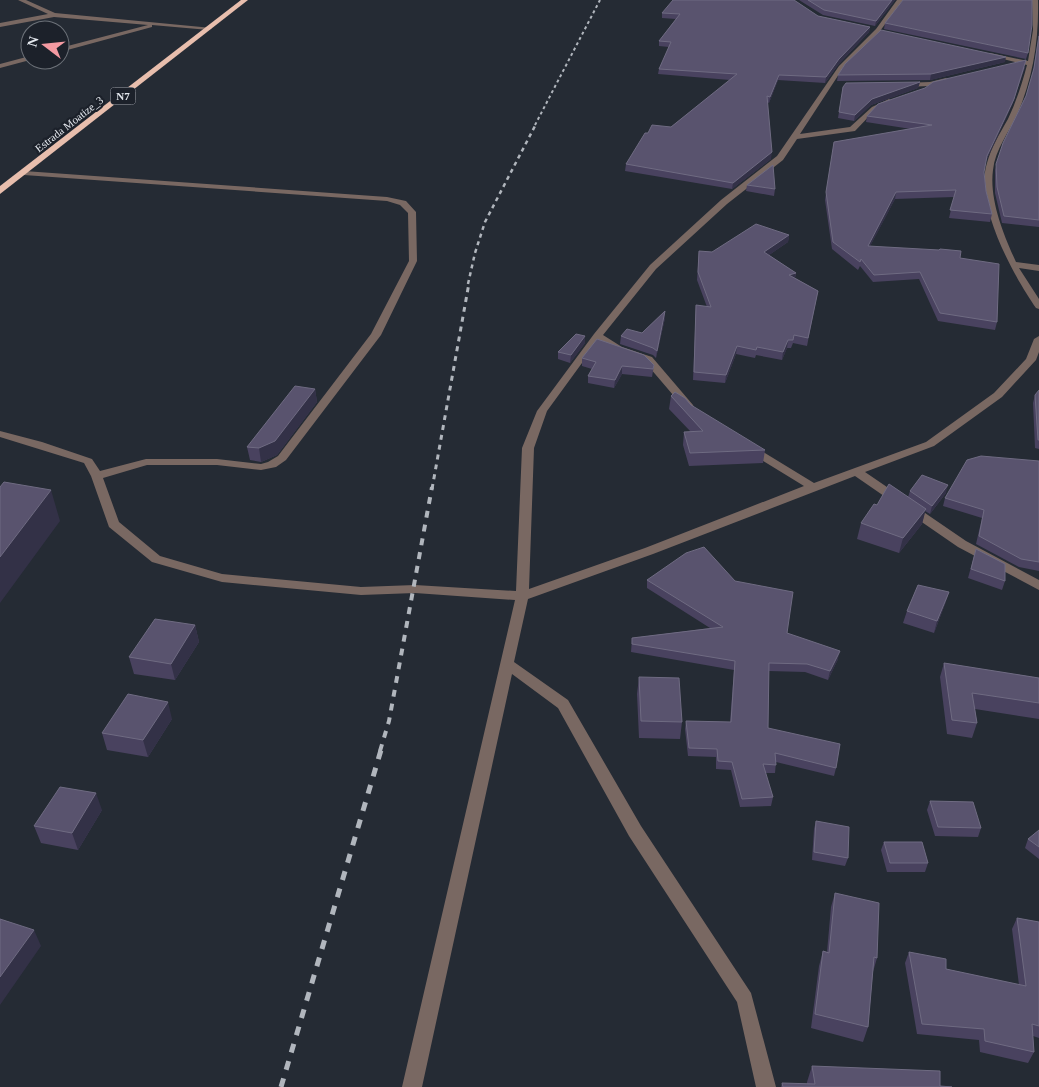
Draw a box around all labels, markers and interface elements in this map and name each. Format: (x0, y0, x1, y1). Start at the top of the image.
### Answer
north arrow (20, 20, 70, 70)
text: N (24, 35, 42, 48)
road number: N7 (110, 88, 136, 104)
street label: Estrada Moatize_3 (33, 93, 106, 154)

